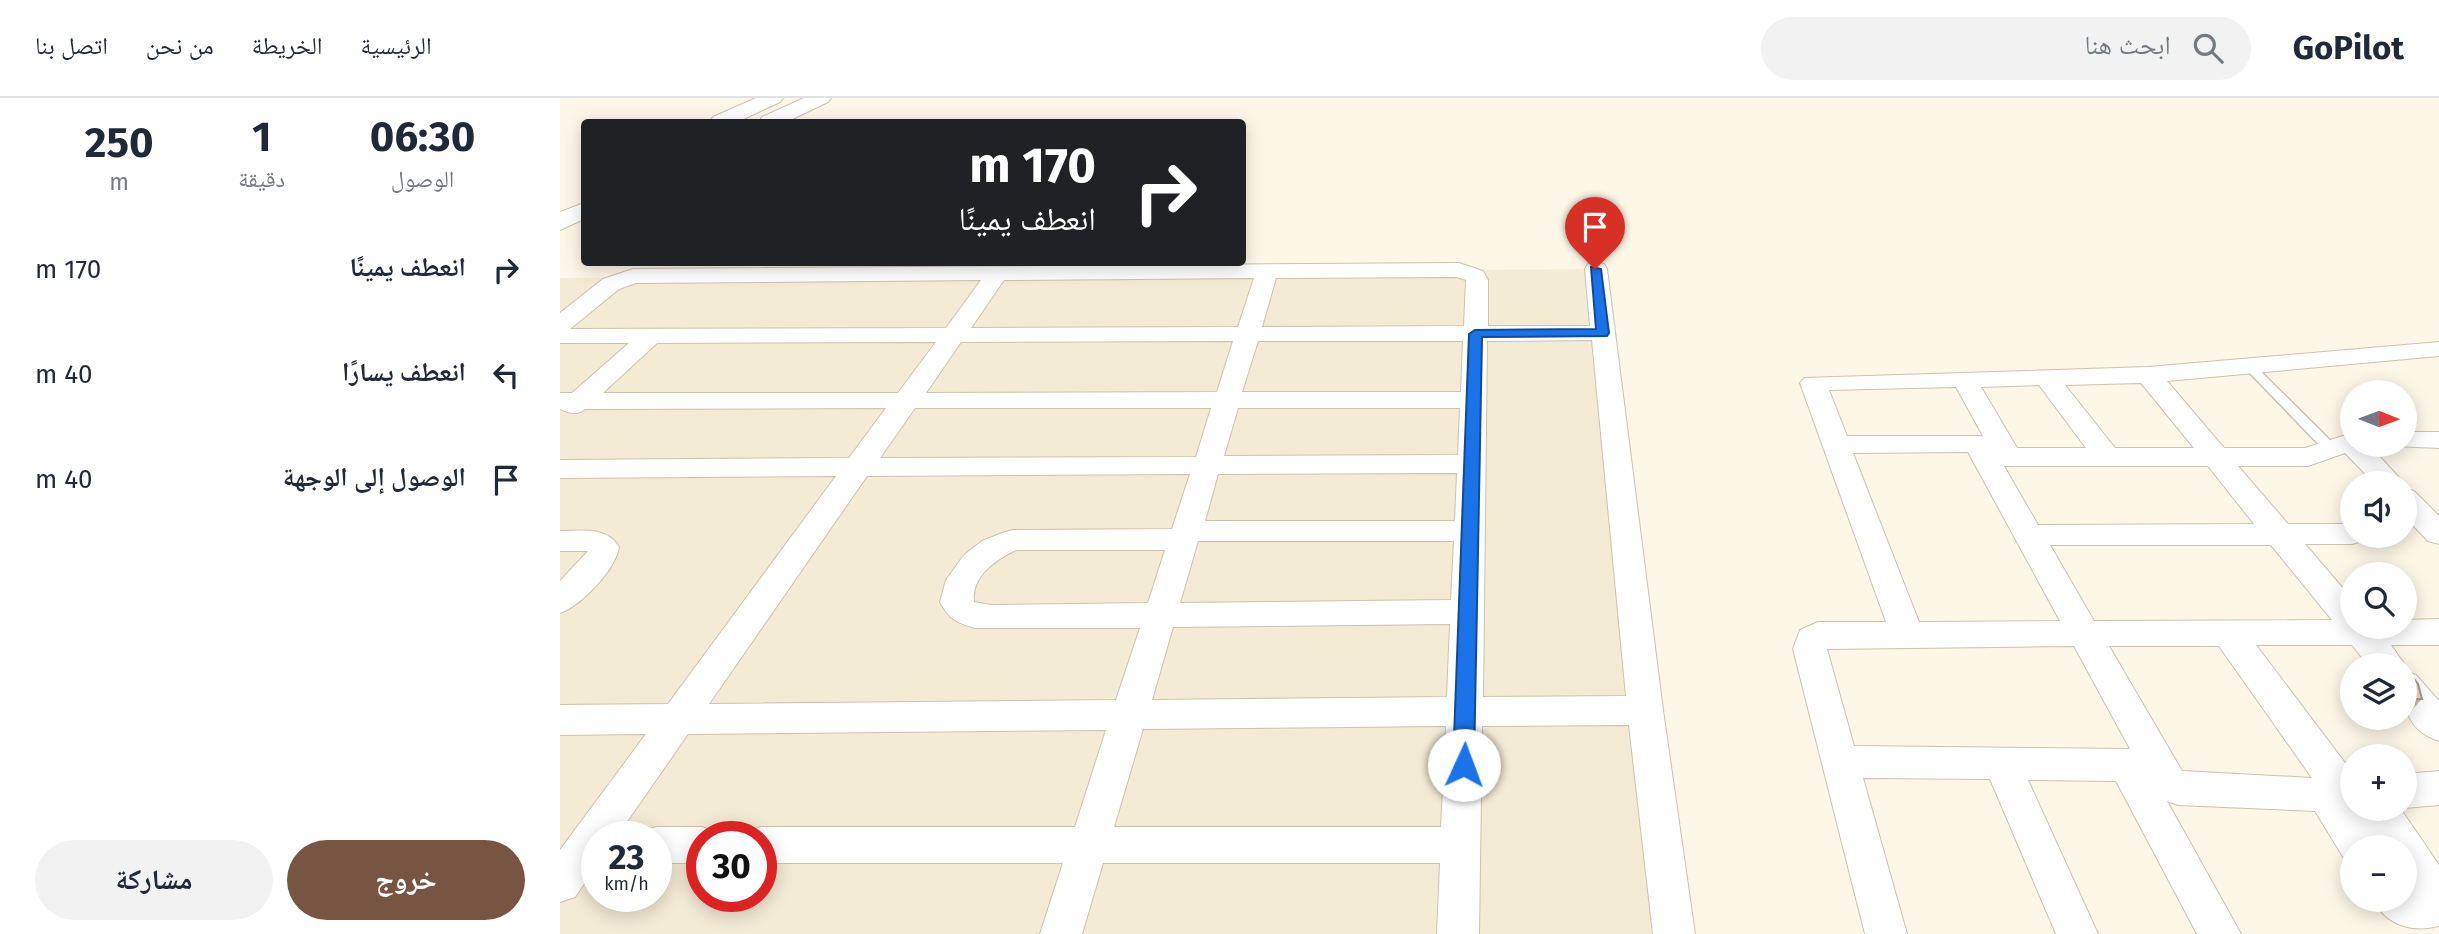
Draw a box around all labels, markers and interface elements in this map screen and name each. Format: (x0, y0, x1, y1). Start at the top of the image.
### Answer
search box (1761, 17, 2251, 80)
text: GoPilot (2293, 28, 2404, 68)
icon: search (2189, 29, 2227, 67)
text: ابحث هنا (2085, 30, 2171, 61)
text: اتصل بنا (35, 32, 108, 60)
text: من نحن (146, 32, 214, 60)
text: الخريطة (252, 32, 322, 60)
text: الرئيسية (360, 32, 432, 60)
text: 1 (252, 112, 271, 162)
text: 06:30 (370, 112, 475, 162)
text: 250 (85, 118, 154, 168)
text: 170 m (969, 136, 1096, 195)
icon: right (1120, 147, 1211, 238)
text: دقيقة (238, 165, 285, 193)
text: الوصول (391, 165, 454, 193)
text: m (109, 168, 129, 196)
pin (1565, 197, 1625, 269)
text: انعطف يمينًا (958, 200, 1096, 238)
icon: arrive (1576, 208, 1614, 246)
icon: right (487, 251, 525, 289)
text: انعطف يمينًا (350, 252, 466, 283)
text: 170 m (35, 254, 101, 285)
icon: left (487, 356, 525, 394)
text: انعطف يسارًا (342, 357, 466, 388)
text: 40 m (35, 359, 93, 390)
north arrow (2340, 380, 2417, 457)
map controls (2340, 380, 2417, 912)
icon: arrive (487, 461, 525, 499)
text: الوصول إلى الوجهة (283, 462, 466, 493)
text: 40 m (35, 464, 93, 495)
button: sound (2340, 471, 2417, 548)
button: search (2340, 562, 2417, 639)
button: layers (2340, 653, 2417, 730)
position arrow (1427, 728, 1501, 802)
button: + (2340, 744, 2417, 821)
speed limit sign: 30 (686, 821, 777, 912)
button: − (2340, 835, 2417, 912)
text: 23 (608, 836, 645, 878)
button: مشاركة (35, 840, 273, 920)
button: خروج (287, 840, 525, 920)
text: km/h (604, 873, 649, 895)

